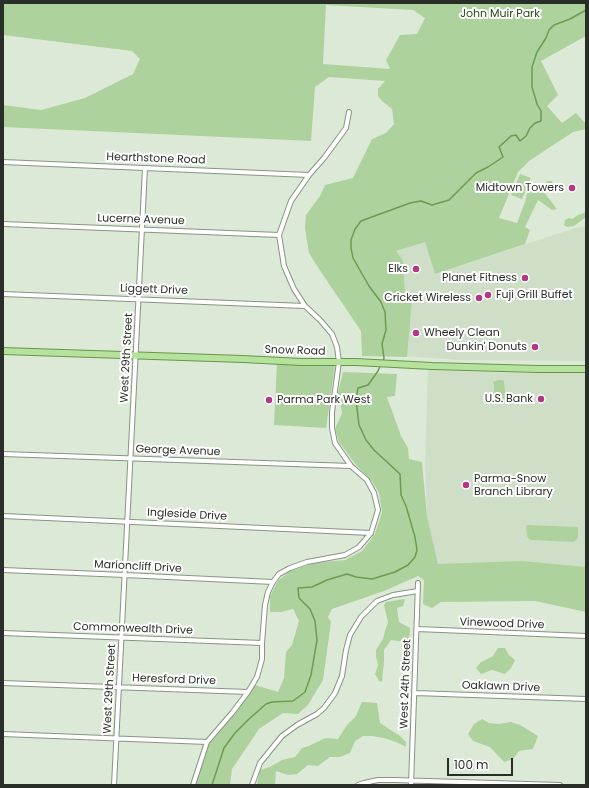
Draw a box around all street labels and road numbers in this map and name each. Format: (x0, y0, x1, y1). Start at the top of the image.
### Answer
street label: Hearthstone Road (106, 151, 206, 167)
street label: Lucerne Avenue (97, 212, 185, 228)
street label: Liggett Drive (120, 282, 188, 298)
street label: West 29th Street (118, 313, 136, 403)
street label: Snow Road (264, 343, 326, 359)
street label: George Avenue (135, 443, 221, 459)
street label: Ingleside Drive (147, 506, 227, 524)
street label: Marioncliff Drive (94, 558, 182, 576)
street label: Vinewood Drive (459, 616, 545, 632)
street label: Commonwealth Drive (73, 620, 193, 638)
street label: West 24th Street (398, 639, 414, 729)
street label: West 29th Street (101, 644, 119, 734)
street label: Heresford Drive (132, 672, 216, 688)
street label: Oaklawn Drive (462, 679, 540, 695)

